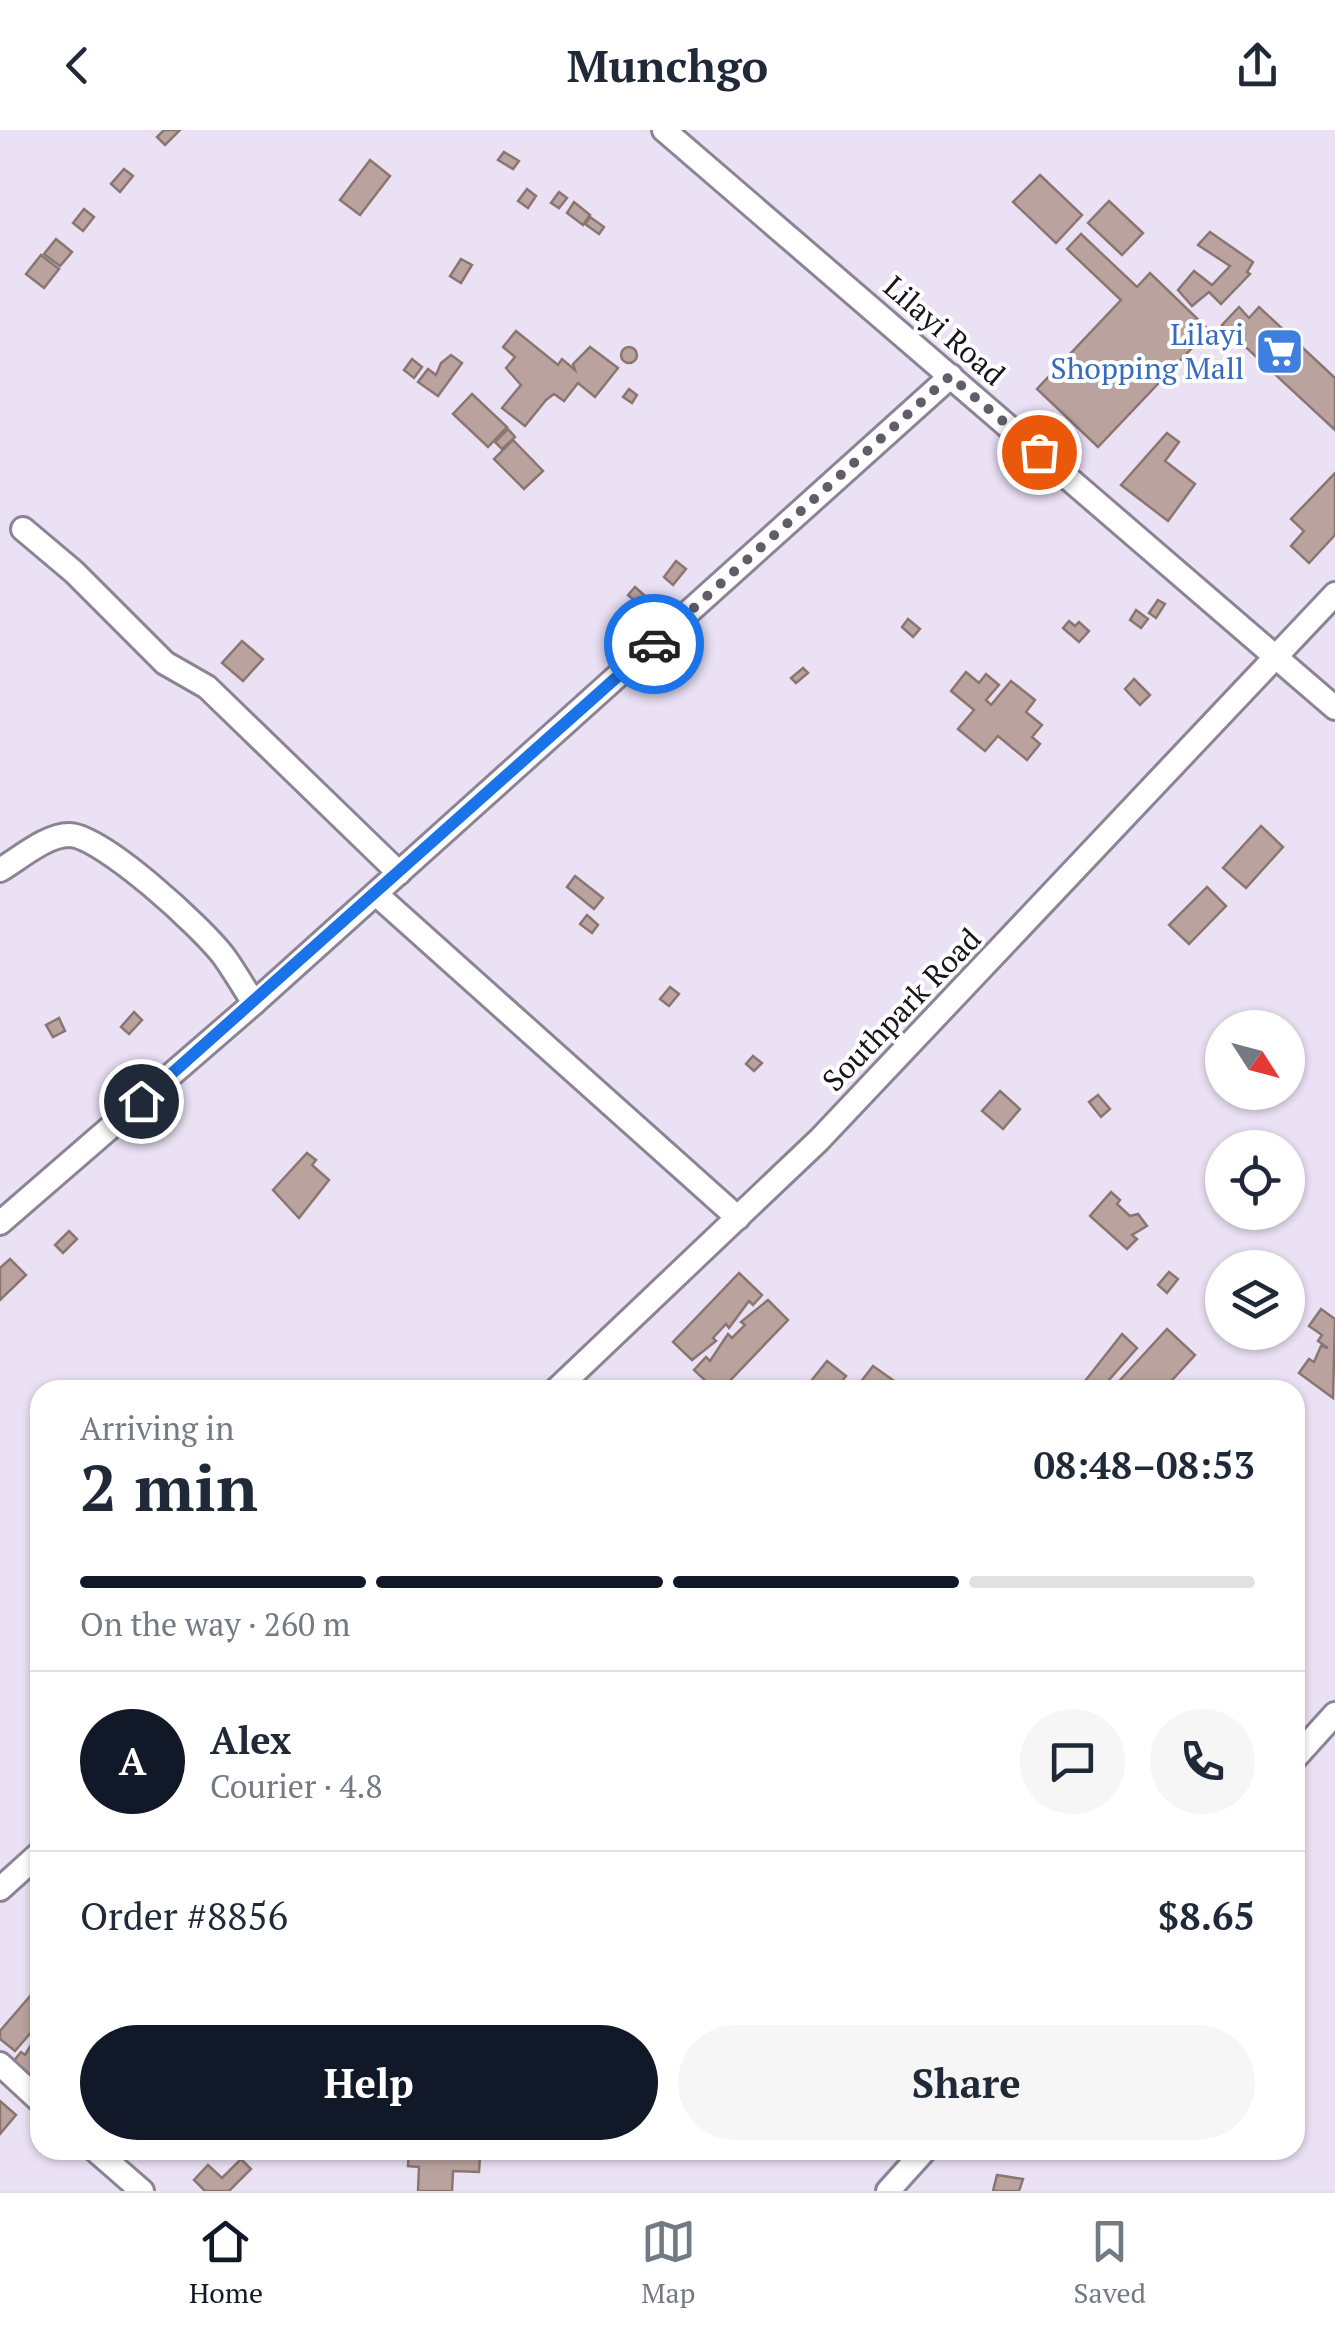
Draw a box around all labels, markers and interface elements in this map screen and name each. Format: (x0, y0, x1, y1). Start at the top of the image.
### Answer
text: Munchgo (567, 35, 768, 95)
icon: back (50, 38, 105, 93)
icon: share (1230, 38, 1285, 93)
street label: Lilayi Road (876, 267, 1014, 394)
place label: Lilayi Shopping Mall (1051, 314, 1244, 388)
supermarket icon: Lilayi Shopping Mall (1253, 326, 1305, 378)
pin (997, 410, 1082, 495)
icon: bag (1012, 425, 1067, 480)
courier (604, 594, 704, 694)
icon: car (627, 617, 682, 672)
street label: Southpark Road (813, 919, 989, 1099)
north arrow (1205, 1010, 1305, 1110)
map controls (1205, 1010, 1305, 1350)
pin (99, 1059, 184, 1144)
icon: home (114, 1074, 169, 1129)
button: locate (1205, 1130, 1305, 1230)
button: layers (1205, 1250, 1305, 1350)
text: Arriving in (80, 1407, 234, 1449)
text: 08:48–08:53 (1033, 1440, 1255, 1490)
text: 2 min (80, 1443, 258, 1530)
text: On the way · 260 m (80, 1603, 350, 1645)
button: chat (1020, 1709, 1125, 1814)
button: phone (1150, 1709, 1255, 1814)
text: Alex (210, 1715, 291, 1765)
text: A (119, 1736, 146, 1786)
text: Courier · 4.8 (210, 1765, 382, 1807)
text: Order #8856 (80, 1891, 288, 1941)
text: $8.65 (1158, 1891, 1255, 1941)
button: Help (80, 2025, 658, 2140)
button: Share (678, 2025, 1255, 2140)
tab: Home (189, 2214, 263, 2311)
tab: Map (641, 2214, 696, 2311)
tab: Saved (1074, 2214, 1146, 2311)

